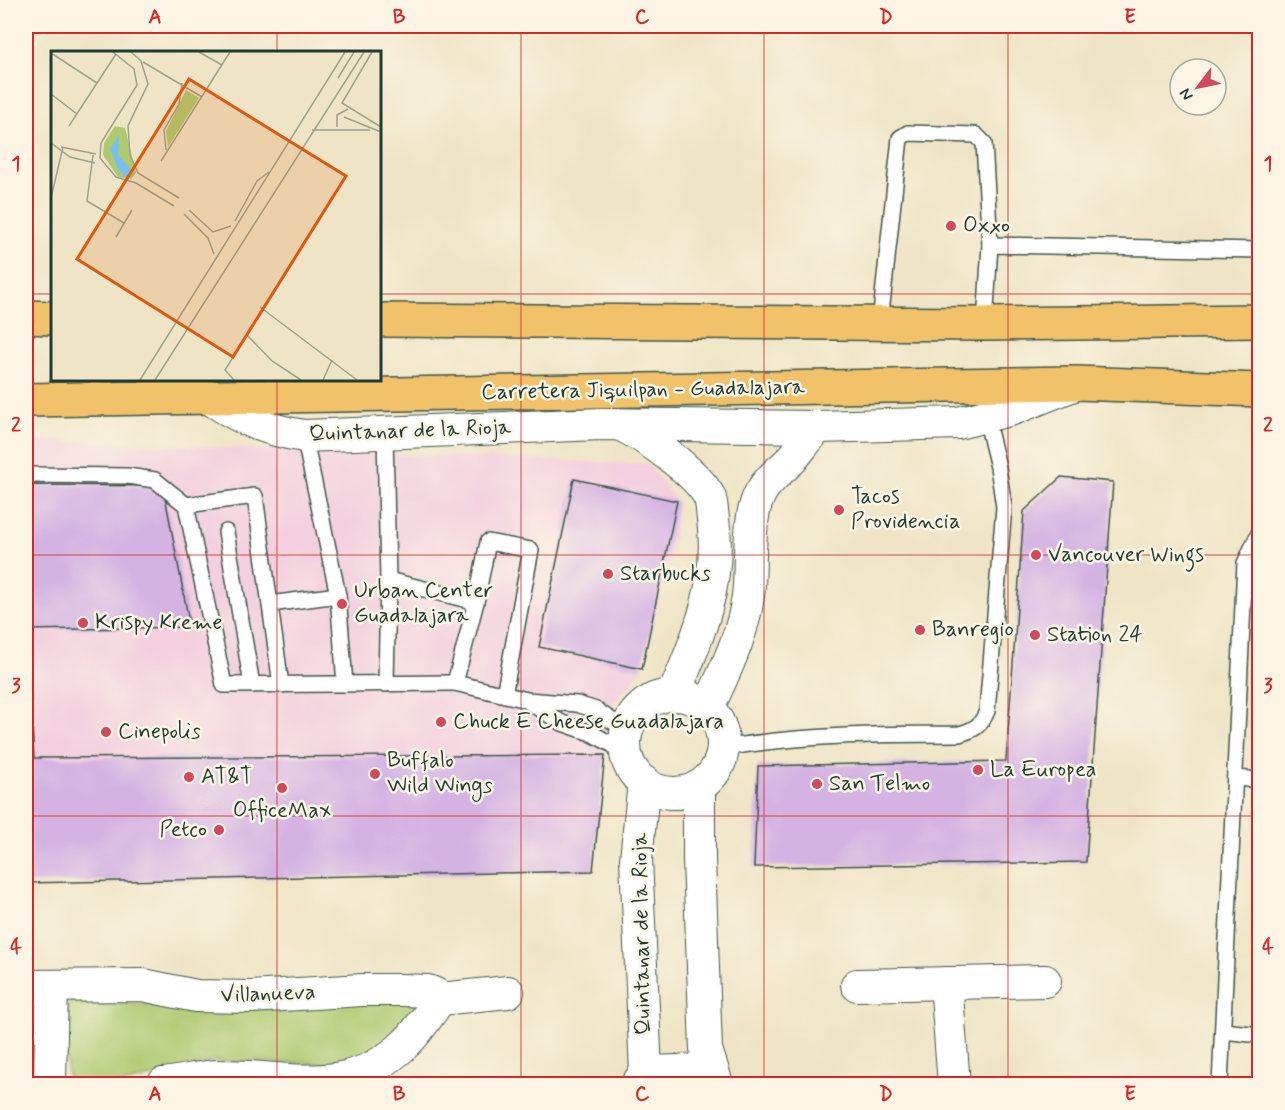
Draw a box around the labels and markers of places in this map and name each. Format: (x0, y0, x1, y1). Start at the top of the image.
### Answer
place label: Oxxo (963, 212, 1010, 240)
marker: Oxxo (944, 219, 958, 233)
place label: Tacos Providencia (851, 483, 961, 536)
marker: Tacos Providencia (832, 503, 846, 517)
place label: Vancouver Wings (1048, 541, 1204, 572)
marker: Vancouver Wings (1029, 548, 1043, 562)
place label: Starbucks (620, 560, 711, 588)
marker: Starbucks (601, 567, 615, 581)
place label: Urban Center Guadalajara (354, 577, 493, 630)
marker: Urban Center Guadalajara (335, 597, 349, 611)
place label: Krispy Kreme (95, 609, 222, 637)
marker: Krispy Kreme (76, 616, 90, 630)
place label: Banregio (932, 616, 1014, 645)
place label: Station 24 (1047, 621, 1143, 649)
marker: Banregio (913, 623, 927, 637)
marker: Station 24 (1028, 628, 1042, 642)
place label: Chuck E Cheese Guadalajara (453, 708, 724, 736)
marker: Chuck E Cheese Guadalajara (434, 715, 448, 729)
place label: Cinepolis (118, 718, 201, 746)
marker: Cinepolis (99, 725, 113, 739)
place label: Buffalo Wild Wings (387, 747, 493, 803)
place label: La Europea (990, 756, 1097, 784)
place label: AT&T (201, 763, 253, 791)
marker: La Europea (971, 763, 985, 777)
marker: Buffalo Wild Wings (368, 767, 382, 781)
marker: AT&T (182, 770, 196, 784)
place label: San Telmo (829, 770, 930, 798)
marker: San Telmo (810, 777, 824, 791)
marker: OfficeMax (275, 781, 289, 795)
place label: OfficeMax (233, 797, 331, 825)
place label: Petco (160, 816, 207, 844)
marker: Petco (212, 823, 226, 837)

